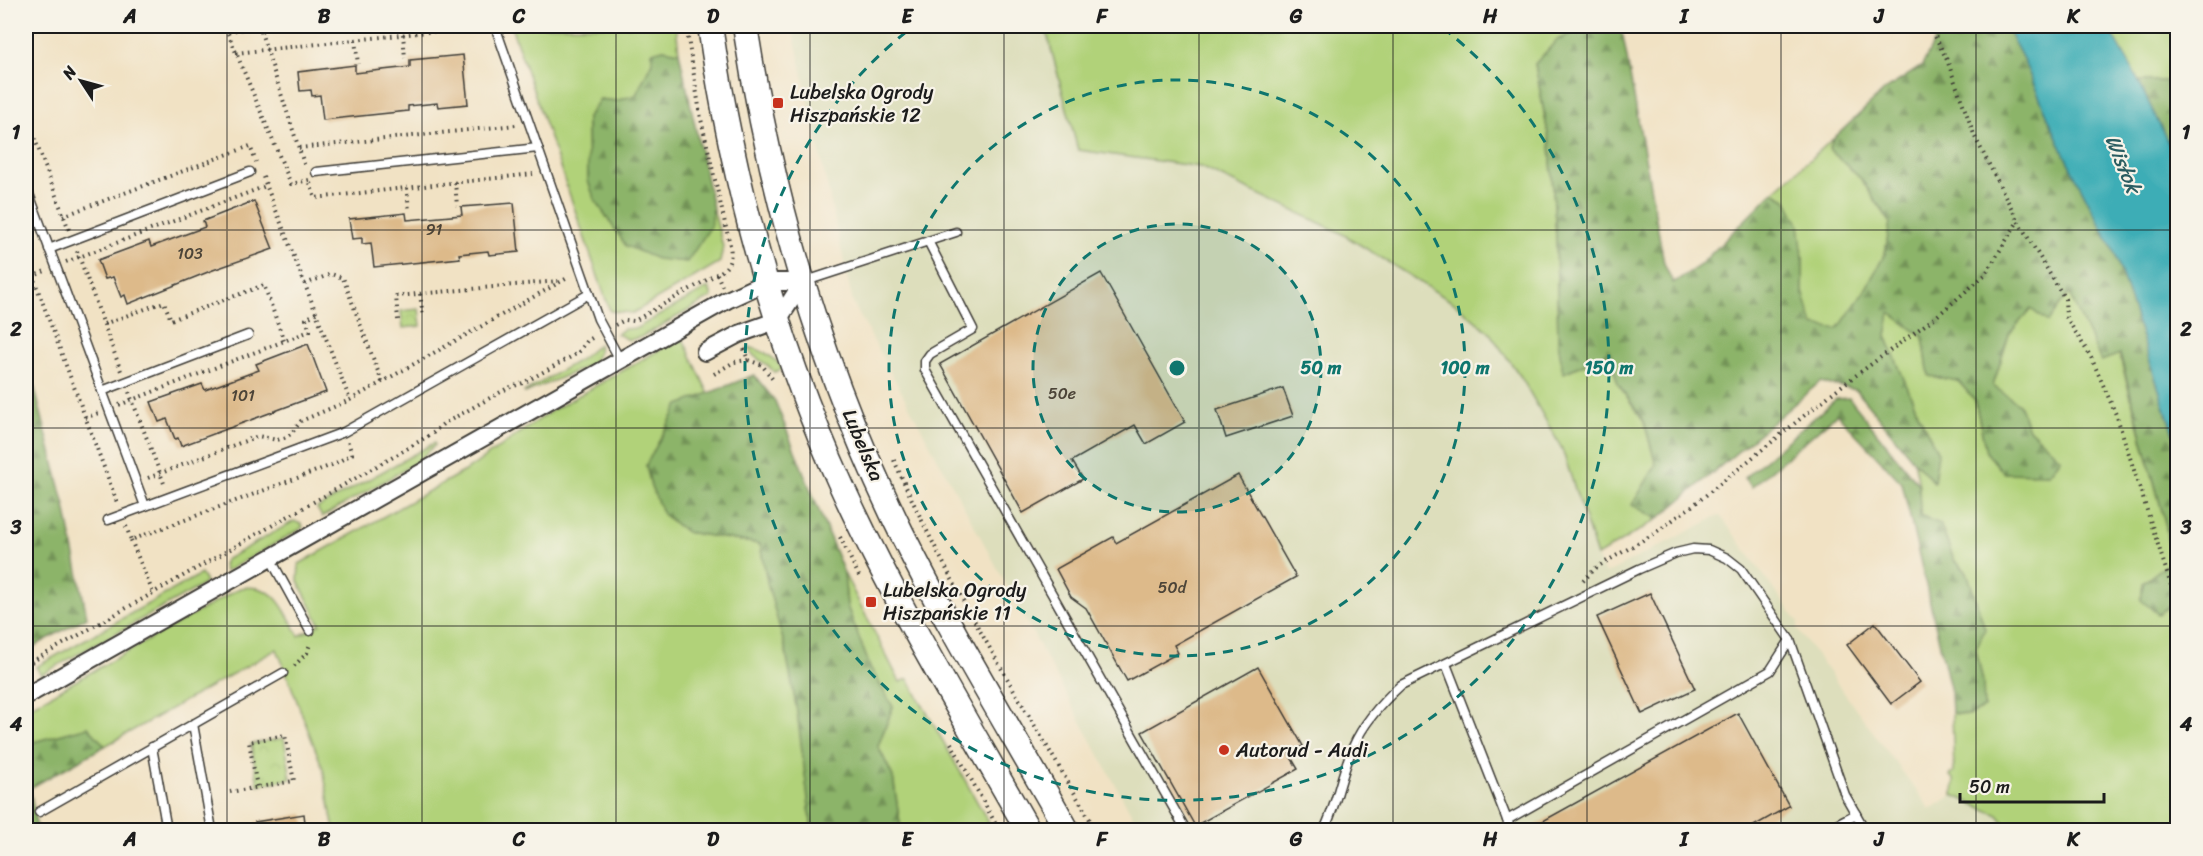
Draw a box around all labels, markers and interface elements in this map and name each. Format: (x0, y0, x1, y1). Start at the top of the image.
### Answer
text: A (122, 0, 137, 34)
text: B (318, 0, 331, 34)
text: C (512, 0, 526, 34)
text: D (707, 0, 720, 34)
text: E (901, 0, 914, 34)
text: F (1096, 0, 1109, 34)
text: G (1289, 0, 1303, 34)
text: H (1482, 0, 1498, 34)
text: I (1679, 0, 1690, 34)
text: J (1873, 0, 1885, 34)
text: K (2066, 0, 2081, 34)
north arrow (51, 51, 111, 111)
text: N (54, 59, 85, 86)
place label: Lubelska Ogrody Hiszpańskie 12 (790, 75, 934, 133)
marker: Lubelska Ogrody Hiszpańskie 12 (771, 96, 785, 110)
text: 1 (12, 115, 21, 150)
text: 1 (2182, 115, 2191, 150)
water label: Wisłok (2094, 129, 2153, 202)
house number: 91 (426, 215, 442, 244)
house number: 103 (177, 239, 203, 268)
text: 2 (9, 312, 22, 347)
text: 2 (2179, 312, 2192, 347)
text: 50 m (1301, 352, 1342, 384)
text: 100 m (1441, 352, 1490, 384)
text: 150 m (1585, 352, 1633, 384)
centre of rings (1167, 358, 1187, 378)
house number: 50e (1048, 379, 1076, 408)
house number: 101 (231, 381, 255, 410)
street label: Lubelska (832, 403, 894, 487)
text: 3 (10, 510, 22, 545)
text: 3 (2180, 510, 2192, 545)
place label: Lubelska Ogrody Hiszpańskie 11 (883, 573, 1027, 631)
house number: 50d (1158, 573, 1188, 602)
marker: Lubelska Ogrody Hiszpańskie 11 (864, 595, 878, 609)
text: 4 (9, 707, 23, 742)
text: 4 (2179, 707, 2193, 742)
place label: Autorud - Audi (1235, 733, 1369, 768)
marker: Autorud - Audi (1217, 743, 1231, 757)
scale bar (1960, 766, 2104, 804)
text: 50 m (1969, 771, 2010, 803)
text: A (122, 822, 137, 856)
text: B (318, 822, 331, 856)
text: C (512, 822, 526, 856)
text: D (707, 822, 720, 856)
text: E (901, 822, 914, 856)
text: F (1096, 822, 1109, 856)
text: G (1289, 822, 1303, 856)
text: H (1482, 822, 1498, 856)
text: I (1679, 822, 1690, 856)
text: J (1873, 822, 1885, 856)
text: K (2066, 822, 2081, 856)

